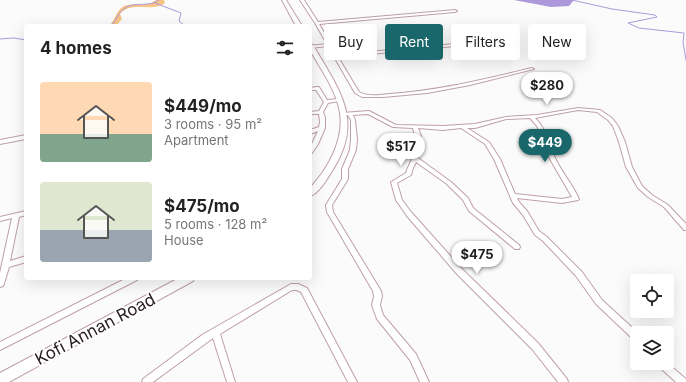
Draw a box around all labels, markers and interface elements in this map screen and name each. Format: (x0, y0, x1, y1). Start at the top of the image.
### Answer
chip: Buy (324, 24, 377, 60)
chip: Rent (385, 24, 443, 60)
chip: Filters (451, 24, 520, 60)
chip: New (528, 24, 586, 60)
icon: filters (274, 37, 296, 59)
text: 4 homes (40, 38, 112, 58)
pin: $280 (523, 72, 571, 106)
text: $280 (530, 77, 564, 93)
text: $449/mo (164, 96, 242, 116)
icon: home (72, 98, 120, 146)
text: 3 rooms · 95 m² (164, 116, 262, 132)
pin: $449 (521, 129, 569, 163)
text: Apartment (164, 132, 229, 148)
pin: $517 (377, 133, 425, 167)
text: $449 (528, 134, 562, 150)
text: $517 (386, 138, 416, 154)
text: $475/mo (164, 196, 240, 216)
icon: home (72, 198, 120, 246)
text: 5 rooms · 128 m² (164, 216, 267, 232)
text: House (164, 232, 204, 248)
pin: $475 (453, 241, 501, 275)
text: $475 (460, 246, 494, 262)
map controls (630, 274, 674, 370)
button: locate (630, 274, 674, 318)
street label: Kofi Annan Road (31, 289, 159, 369)
button: layers (630, 326, 674, 370)

